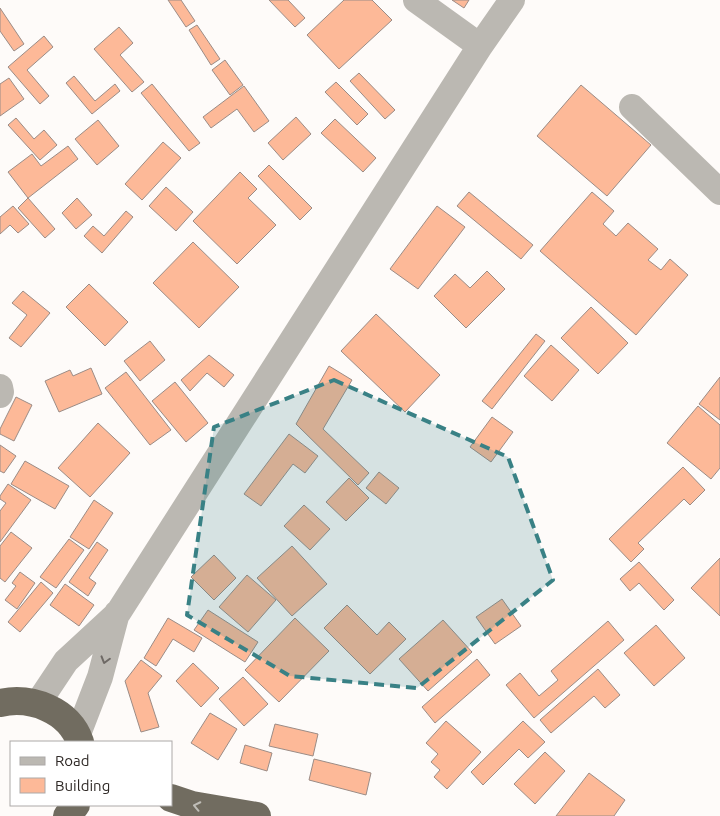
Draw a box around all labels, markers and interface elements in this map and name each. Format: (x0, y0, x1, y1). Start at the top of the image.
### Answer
one-way arrow (100, 655, 110, 663)
legend (10, 741, 172, 806)
text: Road (55, 752, 90, 769)
text: Building (55, 777, 110, 794)
one-way arrow (192, 801, 201, 811)

